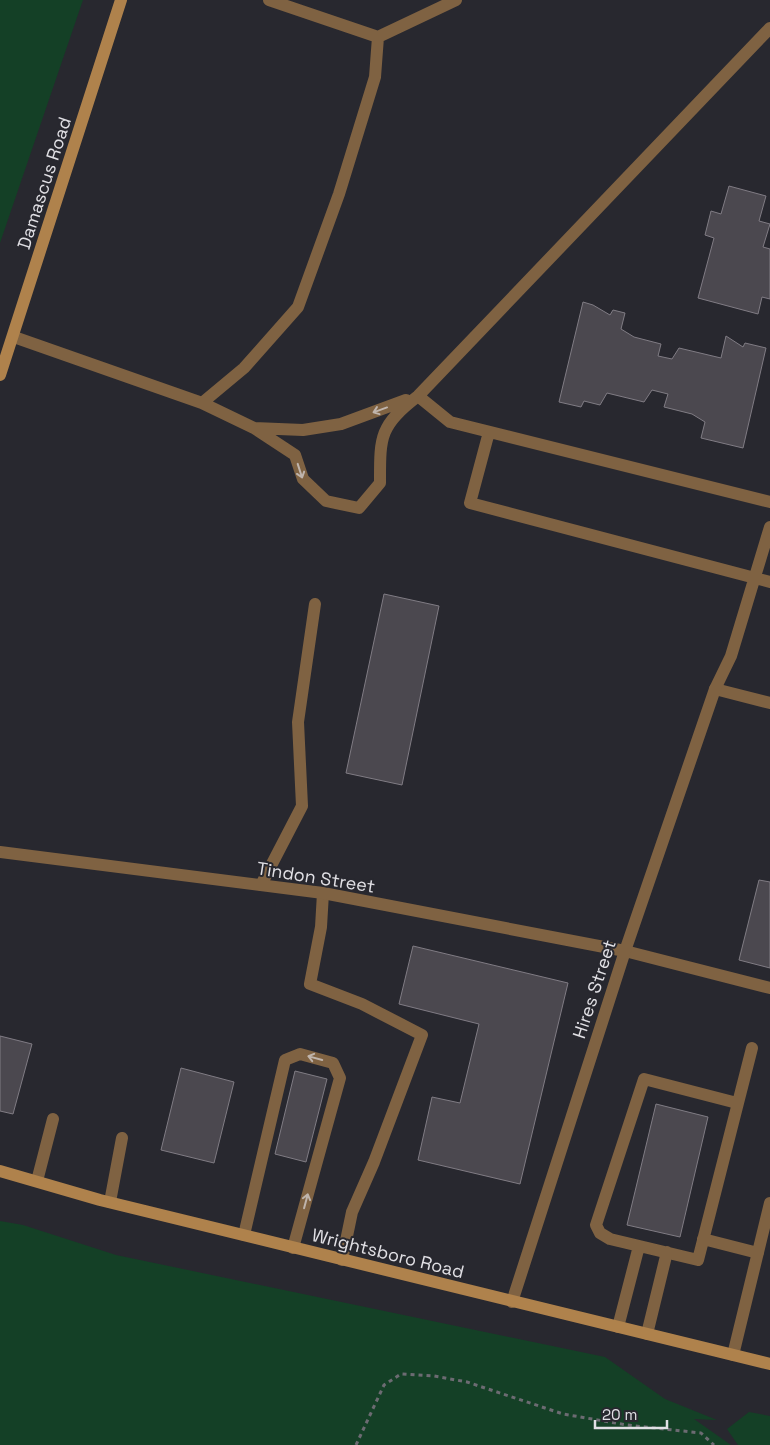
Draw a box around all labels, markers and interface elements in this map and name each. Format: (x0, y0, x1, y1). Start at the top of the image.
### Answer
street label: Damascus Road (12, 114, 76, 252)
one-way arrow (373, 406, 388, 415)
one-way arrow (296, 463, 305, 478)
street label: Tindon Street (255, 856, 377, 898)
street label: Hires Street (567, 937, 621, 1041)
one-way arrow (307, 1053, 323, 1063)
one-way arrow (302, 1193, 312, 1209)
street label: Wrightsboro Road (309, 1223, 467, 1283)
scale bar (595, 1398, 668, 1430)
text: 20 m (602, 1405, 637, 1424)

